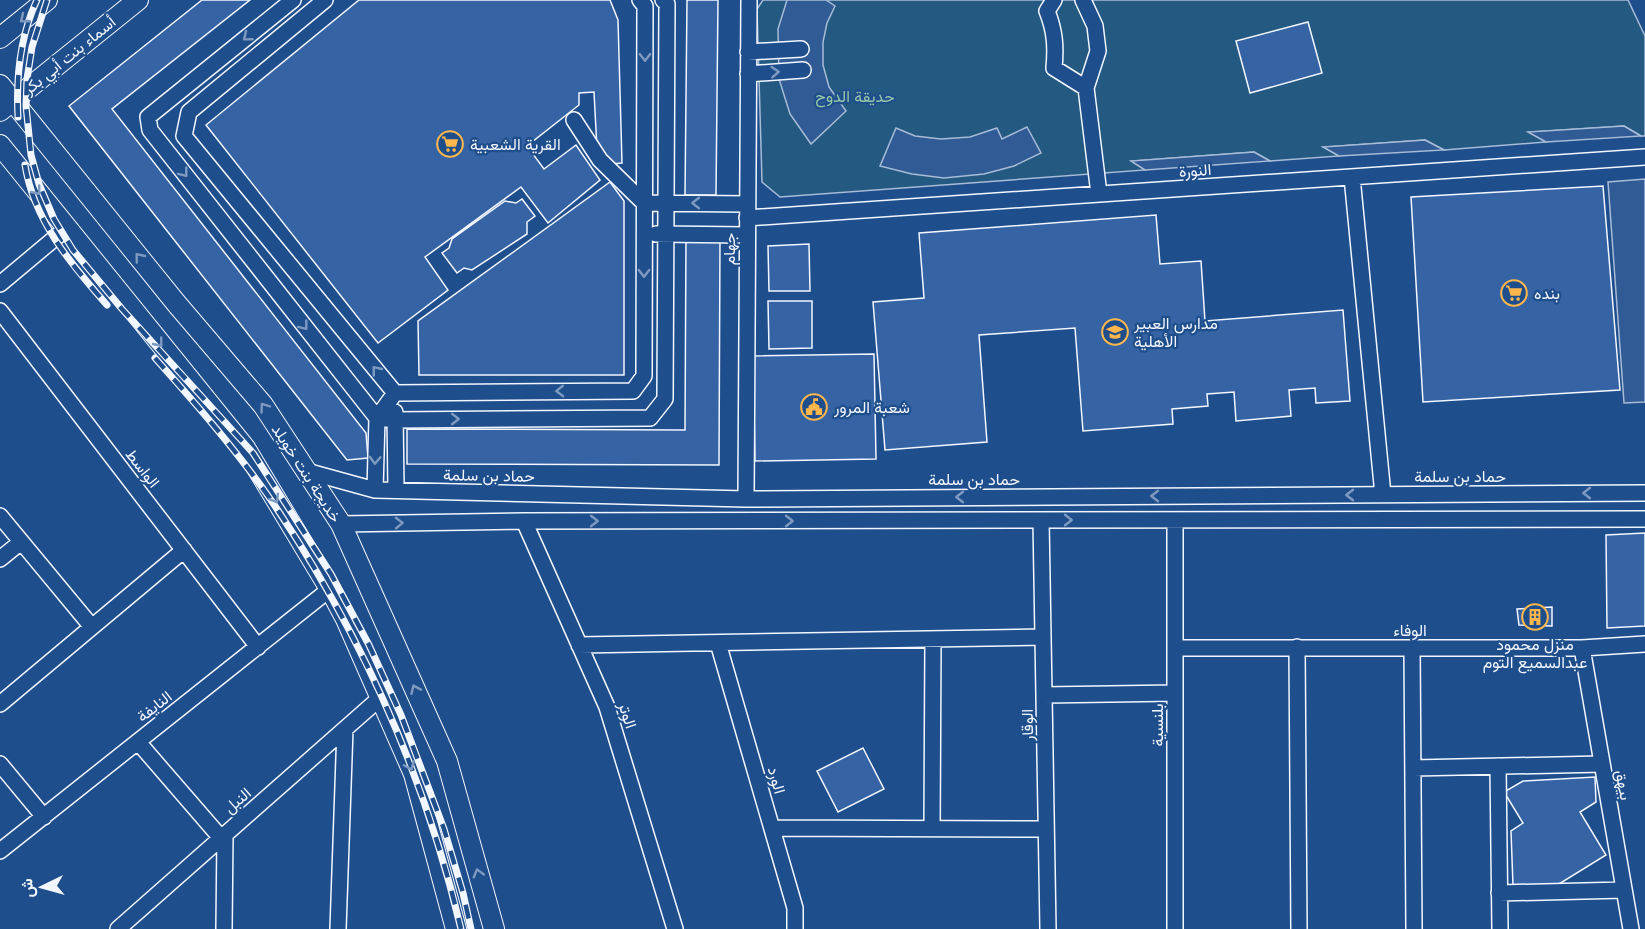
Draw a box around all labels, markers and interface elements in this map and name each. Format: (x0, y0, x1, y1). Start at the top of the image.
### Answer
street label: أسماء بنت أبي بكر (18, 11, 122, 102)
one-way arrow (19, 12, 30, 23)
one-way arrow (243, 29, 254, 40)
one-way arrow (639, 52, 651, 61)
one-way arrow (771, 66, 780, 79)
park label: حديقة الدوح (815, 86, 895, 108)
supermarket icon: القرية الشعبية (435, 129, 465, 159)
place label: القرية الشعبية (470, 134, 561, 155)
street label: النورة (1178, 159, 1212, 182)
one-way arrow (176, 166, 187, 177)
one-way arrow (29, 184, 40, 195)
one-way arrow (691, 197, 700, 210)
street label: جهام (719, 233, 740, 265)
one-way arrow (135, 253, 146, 264)
one-way arrow (638, 268, 650, 277)
supermarket icon: بنده (1499, 278, 1529, 308)
place label: بنده (1534, 283, 1560, 303)
place label: مدارس العبير الأهلية (1133, 313, 1218, 351)
school or university icon: مدارس العبير الأهلية (1100, 317, 1130, 347)
one-way arrow (297, 319, 308, 330)
one-way arrow (151, 336, 162, 347)
one-way arrow (372, 365, 383, 376)
one-way arrow (555, 385, 564, 398)
public building icon: شعبة المرور (799, 392, 829, 422)
place label: شعبة المرور (833, 397, 910, 418)
one-way arrow (260, 402, 271, 413)
one-way arrow (450, 413, 459, 426)
street label: خديجة بنت خويلد (267, 420, 346, 527)
street label: الواسط (121, 445, 164, 492)
one-way arrow (369, 455, 382, 464)
street label: حماد بن سلمة (443, 464, 535, 487)
street label: حماد بن سلمة (1414, 466, 1506, 487)
street label: حماد بن سلمة (928, 469, 1020, 490)
one-way arrow (1582, 487, 1591, 499)
one-way arrow (1345, 489, 1354, 501)
one-way arrow (1150, 490, 1159, 502)
one-way arrow (955, 491, 964, 503)
one-way arrow (268, 493, 280, 503)
one-way arrow (1064, 514, 1073, 526)
one-way arrow (590, 515, 599, 527)
one-way arrow (785, 515, 794, 527)
one-way arrow (395, 517, 404, 529)
building icon: منزل محمود عبدالسميع التوم (1520, 602, 1550, 632)
street label: الوفاء (1393, 620, 1427, 641)
place label: منزل محمود عبدالسميع التوم (1483, 634, 1587, 674)
one-way arrow (410, 684, 422, 695)
street label: النايفة (132, 686, 176, 726)
street label: الوتر (613, 698, 642, 731)
street label: بلنسية (1147, 704, 1167, 746)
street label: الوقار (1017, 709, 1038, 742)
one-way arrow (403, 760, 415, 771)
street label: الورد (763, 764, 790, 796)
street label: بيهق (1611, 768, 1636, 802)
street label: النبل (219, 783, 256, 818)
north arrow (12, 857, 72, 917)
one-way arrow (473, 868, 485, 879)
text: ش (16, 878, 38, 899)

